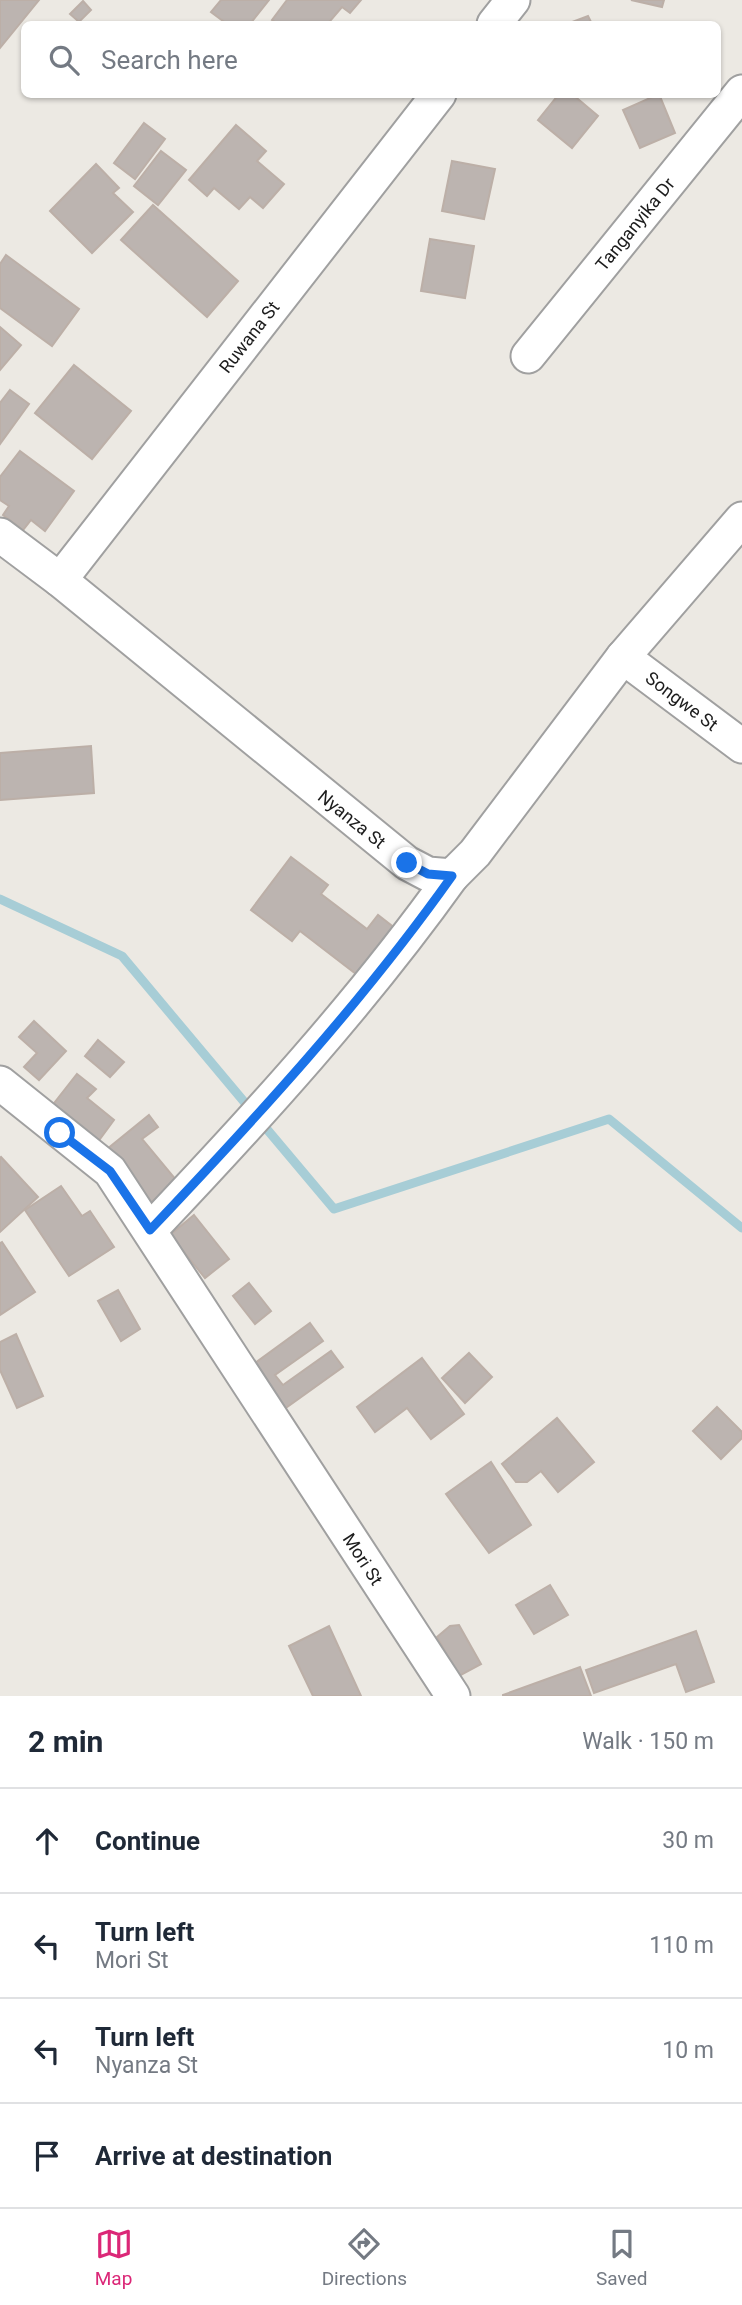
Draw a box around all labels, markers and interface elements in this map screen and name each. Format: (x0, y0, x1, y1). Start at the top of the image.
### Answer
search box (21, 21, 721, 98)
icon: search (45, 41, 83, 79)
text: Search here (101, 45, 238, 75)
street label: Tanganyika Dr (591, 173, 679, 275)
street label: Ruwana St (215, 297, 284, 377)
street label: Songwe St (642, 667, 722, 735)
street label: Nyanza St (314, 785, 390, 853)
route end (391, 847, 422, 878)
route start (44, 1117, 75, 1148)
street label: Mori St (339, 1529, 388, 1589)
text: 2 min (28, 1724, 103, 1759)
text: Walk · 150 m (582, 1728, 714, 1755)
icon: ahead (28, 1822, 66, 1860)
text: Continue (95, 1826, 200, 1856)
text: 30 m (662, 1827, 714, 1854)
text: Turn left (95, 1917, 194, 1947)
icon: left (28, 1927, 66, 1965)
text: 110 m (649, 1932, 714, 1959)
text: Mori St (95, 1947, 168, 1974)
text: Turn left (95, 2022, 194, 2052)
icon: left (28, 2032, 66, 2070)
text: 10 m (662, 2037, 714, 2064)
text: Nyanza St (95, 2052, 198, 2079)
icon: arrive (28, 2137, 66, 2175)
text: Arrive at destination (95, 2141, 332, 2171)
tab: Map (95, 2225, 133, 2290)
tab: Directions (322, 2225, 407, 2290)
tab: Saved (596, 2225, 647, 2290)

